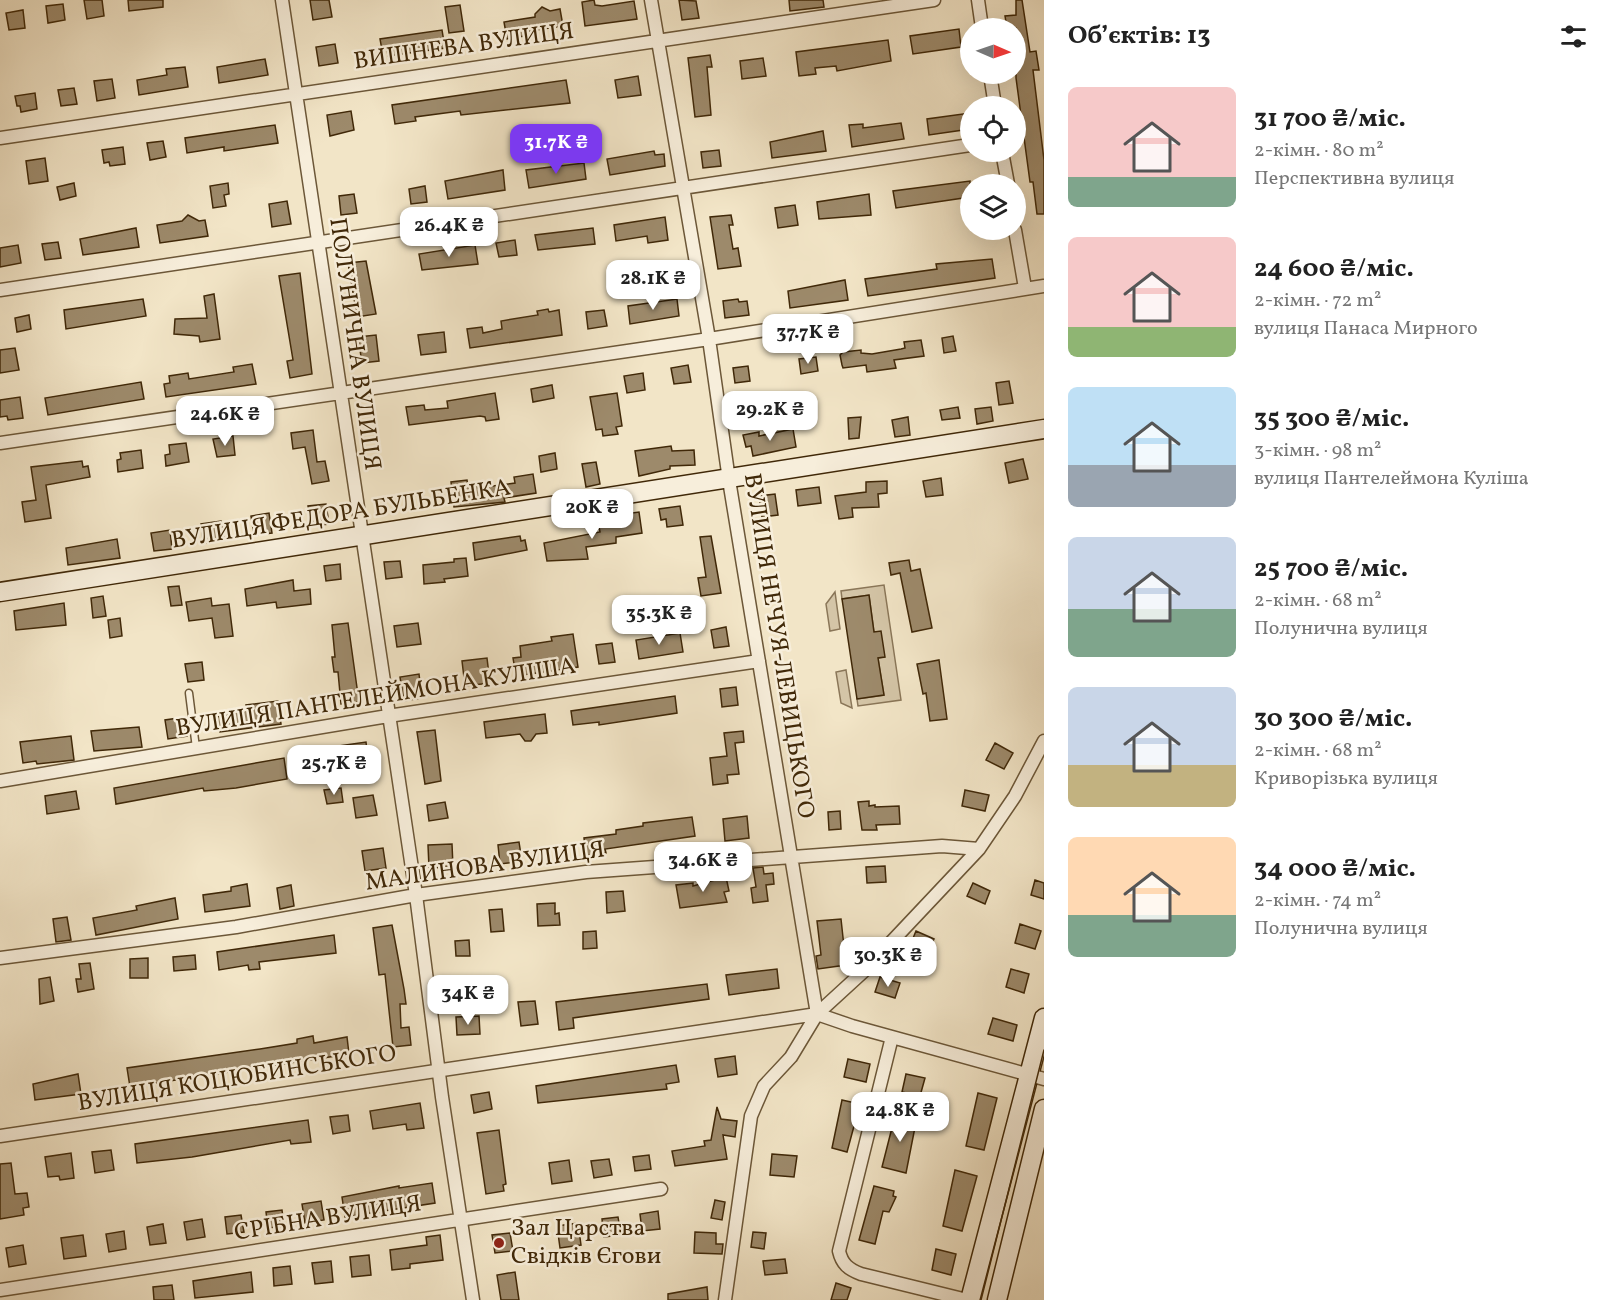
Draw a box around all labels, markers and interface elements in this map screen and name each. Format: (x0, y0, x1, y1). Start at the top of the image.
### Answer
street label: ВИШНЕВА ВУЛИЦЯ (352, 15, 576, 79)
north arrow (960, 18, 1026, 84)
map controls (960, 18, 1026, 240)
text: Об’єктів: 13 (1068, 18, 1210, 54)
icon: filters (1557, 20, 1590, 53)
button: locate (960, 96, 1026, 162)
text: 31 700 ₴/міс. (1254, 101, 1406, 137)
icon: home (1116, 111, 1188, 183)
pin: 31.7K ₴ (501, 124, 611, 175)
text: 31.7K ₴ (524, 129, 588, 157)
text: 2-кімн. · 80 m² (1254, 137, 1384, 165)
text: Перспективна вулиця (1254, 165, 1454, 193)
button: layers (960, 174, 1026, 240)
pin: 26.4K ₴ (394, 207, 504, 258)
text: 26.4K ₴ (414, 212, 484, 240)
street label: ПОЛУНИЧНА ВУЛИЦЯ (319, 215, 389, 473)
text: 24 600 ₴/міс. (1254, 251, 1414, 287)
pin: 28.1K ₴ (598, 260, 708, 311)
icon: home (1116, 261, 1188, 333)
text: 28.1K ₴ (620, 265, 686, 293)
text: 2-кімн. · 72 m² (1254, 287, 1381, 315)
pin: 37.7K ₴ (753, 314, 863, 365)
text: вулиця Панаса Мирного (1254, 315, 1478, 343)
text: 37.7K ₴ (776, 319, 840, 347)
pin: 29.2K ₴ (715, 391, 825, 442)
pin: 24.6K ₴ (170, 396, 280, 447)
text: 29.2K ₴ (736, 396, 804, 424)
text: 24.6K ₴ (190, 401, 260, 429)
text: 35 300 ₴/міс. (1254, 401, 1409, 437)
icon: home (1116, 411, 1188, 483)
text: 3-кімн. · 98 m² (1254, 437, 1381, 465)
text: вулиця Пантелеймона Куліша (1254, 465, 1529, 493)
street label: ВУЛИЦЯ ФЕДОРА БУЛЬБЕНКА (169, 471, 513, 559)
street label: ВУЛИЦЯ НЕЧУЯ-ЛЕВИЦЬКОГО (734, 471, 822, 821)
pin: 20K ₴ (550, 489, 634, 540)
text: 20K ₴ (565, 494, 619, 522)
text: 25 700 ₴/міс. (1254, 551, 1408, 587)
icon: home (1116, 561, 1188, 633)
text: 2-кімн. · 68 m² (1254, 587, 1382, 615)
pin: 35.3K ₴ (604, 595, 714, 646)
text: 35.3K ₴ (626, 600, 692, 628)
text: Полунична вулиця (1254, 615, 1428, 643)
street label: ВУЛИЦЯ ПАНТЕЛЕЙМОНА КУЛІША (173, 650, 579, 746)
text: 30 300 ₴/міс. (1254, 701, 1412, 737)
icon: home (1116, 711, 1188, 783)
text: 2-кімн. · 68 m² (1254, 737, 1382, 765)
pin: 25.7K ₴ (279, 745, 389, 796)
text: 25.7K ₴ (301, 750, 367, 778)
text: Криворізька вулиця (1254, 765, 1438, 793)
street label: МАЛИНОВА ВУЛИЦЯ (363, 833, 607, 901)
pin: 34.6K ₴ (648, 842, 758, 893)
text: 34.6K ₴ (668, 847, 738, 875)
text: 34 000 ₴/міс. (1254, 851, 1416, 887)
icon: home (1116, 861, 1188, 933)
text: 2-кімн. · 74 m² (1254, 887, 1381, 915)
text: Полунична вулиця (1254, 915, 1428, 943)
pin: 30.3K ₴ (833, 937, 943, 988)
text: 30.3K ₴ (854, 942, 922, 970)
pin: 34K ₴ (426, 975, 510, 1026)
text: 34K ₴ (441, 980, 495, 1008)
street label: ВУЛИЦЯ КОЦЮБИНСЬКОГО (75, 1037, 399, 1121)
pin: 24.8K ₴ (845, 1092, 955, 1143)
text: 24.8K ₴ (865, 1097, 935, 1125)
street label: СРІБНА ВУЛИЦЯ (232, 1187, 424, 1251)
place label: Зал Царства Свідків Єгови (511, 1212, 661, 1274)
marker: Зал Царства Свідків Єгови (492, 1236, 506, 1250)

